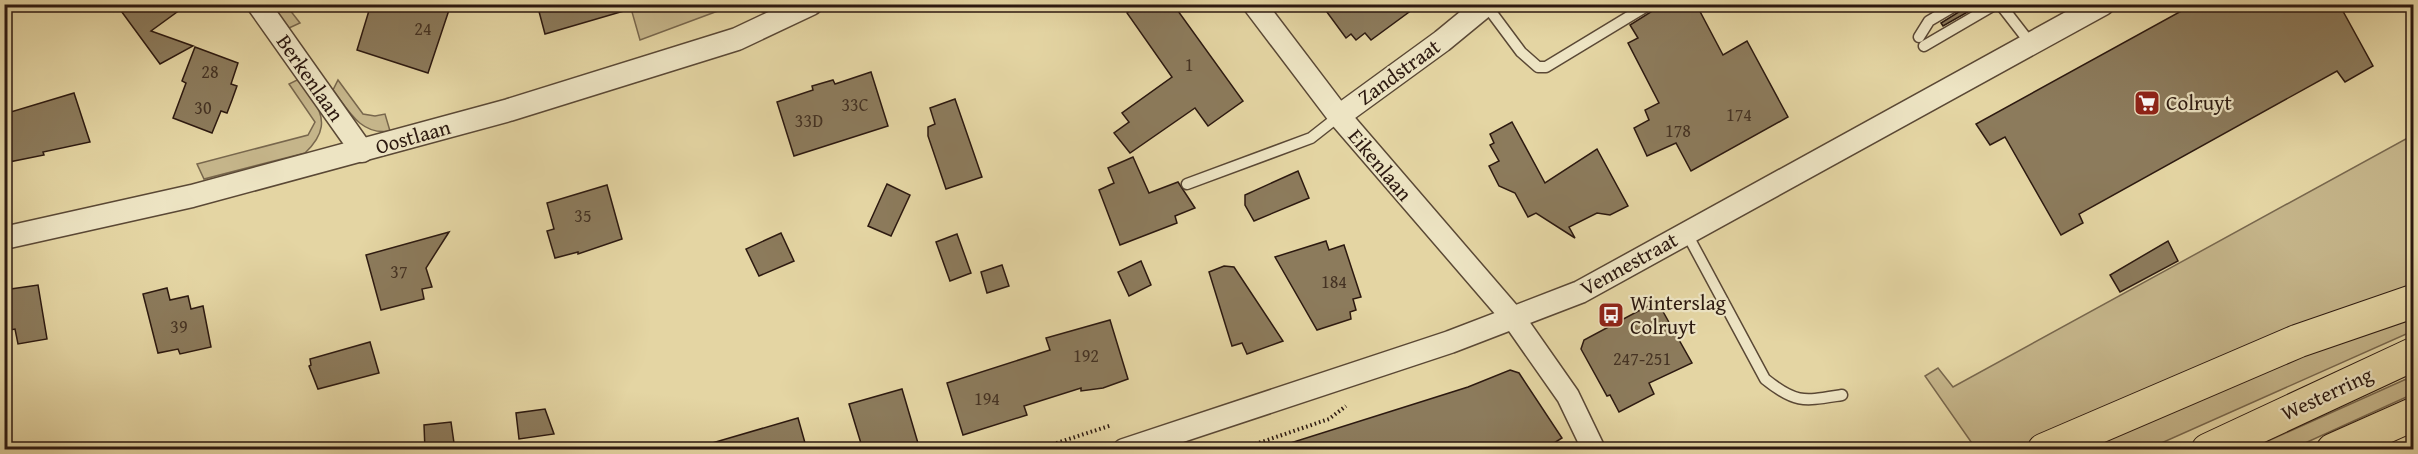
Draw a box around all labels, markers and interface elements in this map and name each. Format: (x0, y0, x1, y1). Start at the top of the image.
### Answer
house number: 24 (414, 15, 432, 42)
street label: Berkenlaan (269, 28, 352, 128)
street label: Zandstraat (1351, 31, 1447, 112)
house number: 1 (1185, 51, 1193, 78)
house number: 28 (201, 58, 219, 85)
place label: Colruyt (2166, 87, 2232, 118)
supermarket icon: Colruyt (2132, 88, 2162, 118)
house number: 33C (841, 91, 869, 118)
house number: 30 (194, 94, 212, 121)
house number: 174 (1726, 101, 1752, 128)
house number: 33D (795, 107, 823, 134)
street label: Oostlaan (372, 111, 454, 162)
house number: 178 (1665, 117, 1691, 144)
street label: Eikenlaan (1341, 122, 1420, 208)
house number: 35 (574, 202, 592, 229)
street label: Vennestraat (1574, 224, 1684, 303)
house number: 37 (390, 258, 408, 285)
house number: 184 (1321, 268, 1347, 295)
place label: Winterslag Colruyt (1630, 287, 1727, 342)
bus stop icon: Winterslag Colruyt (1596, 300, 1626, 330)
house number: 39 (170, 313, 188, 340)
house number: 192 (1073, 342, 1099, 369)
house number: 247-251 (1613, 345, 1671, 372)
street label: Westerring (2276, 359, 2378, 428)
house number: 194 (974, 385, 1000, 412)

